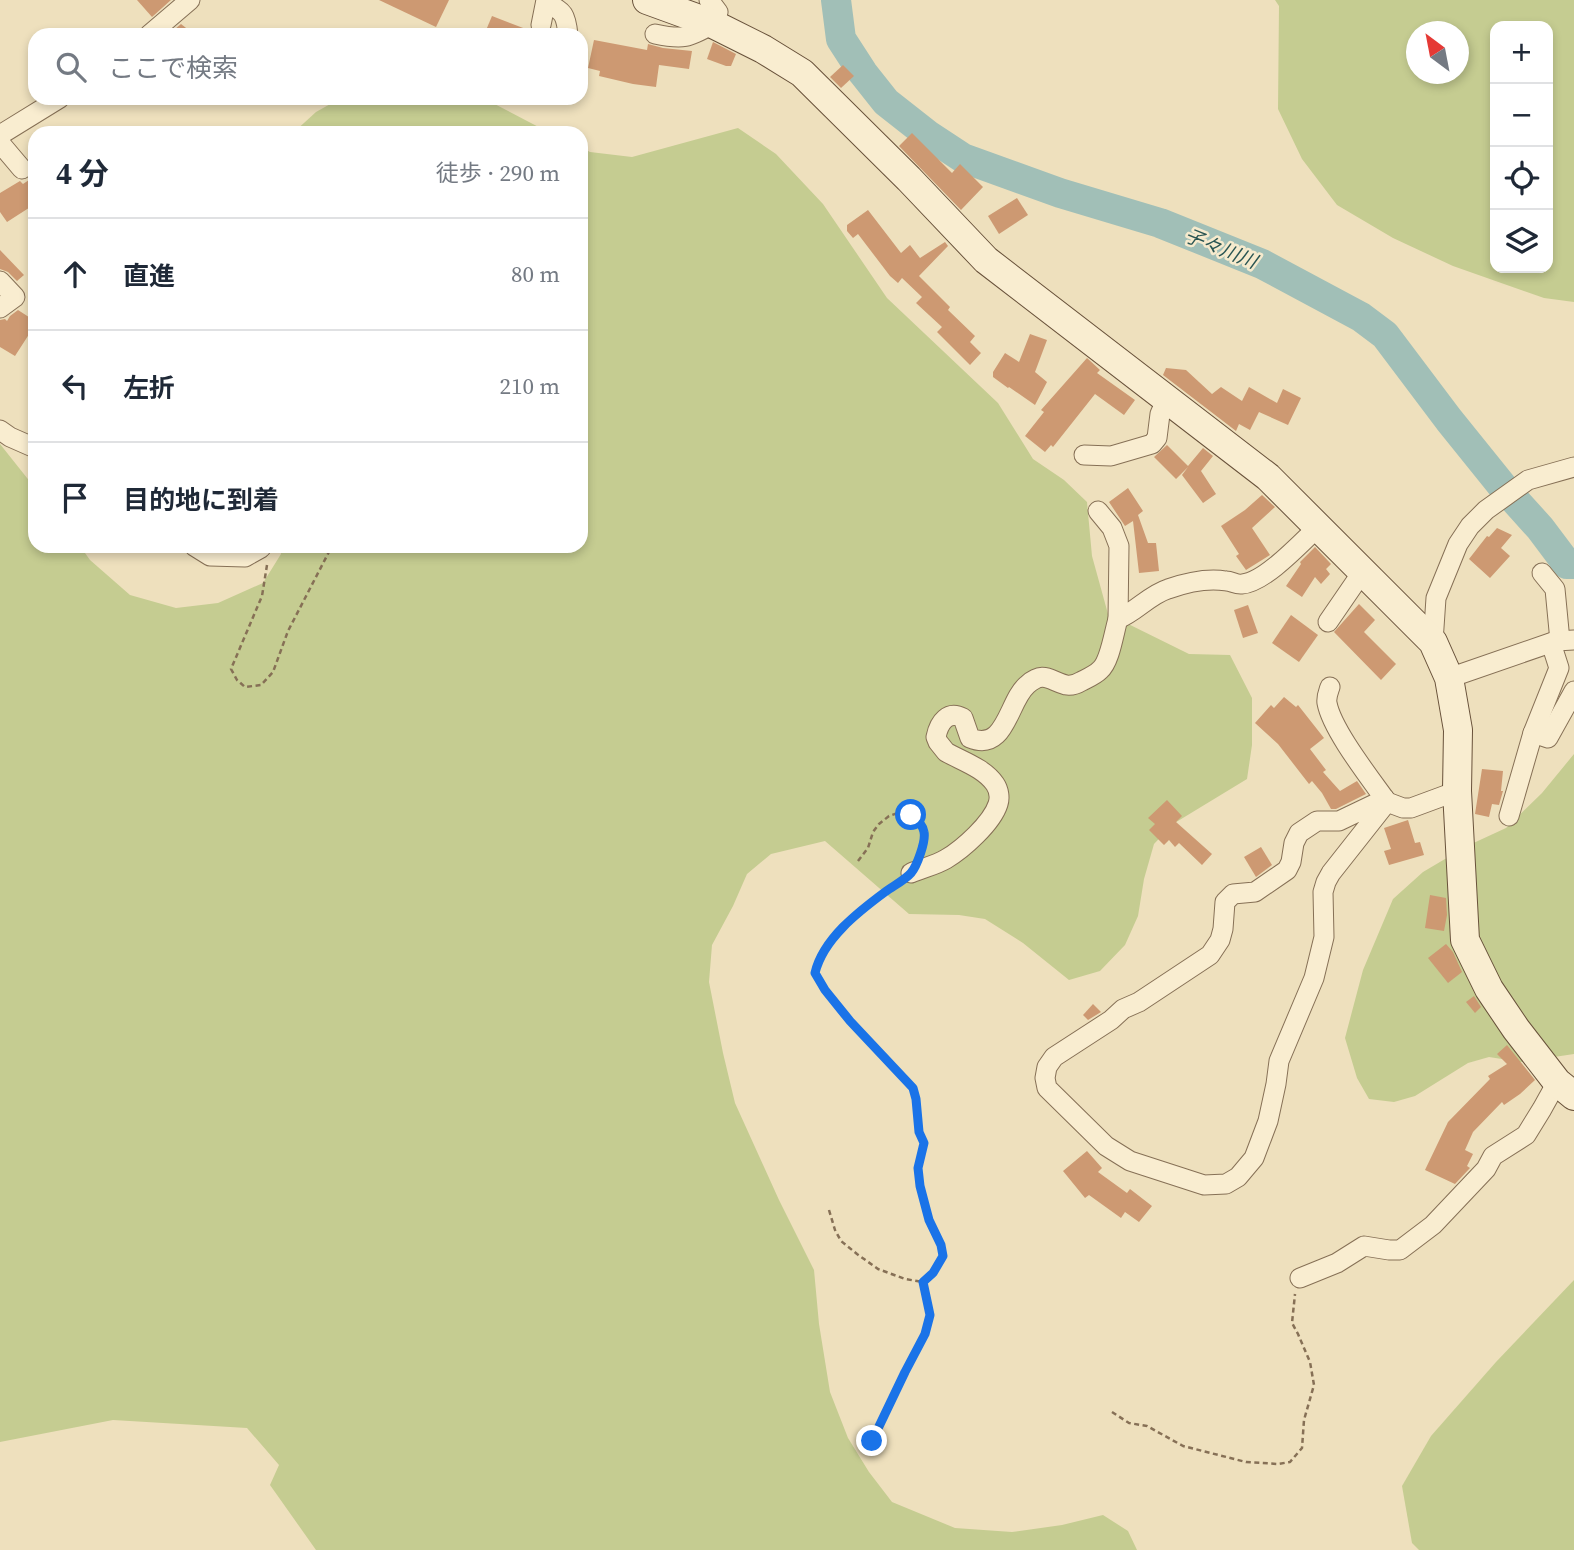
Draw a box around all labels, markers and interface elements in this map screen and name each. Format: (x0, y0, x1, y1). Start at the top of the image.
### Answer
north arrow (1406, 21, 1469, 84)
map controls (1490, 21, 1553, 273)
button: + (1490, 21, 1553, 84)
search box (28, 28, 588, 105)
icon: search (52, 48, 90, 86)
text: ここで検索 (108, 50, 238, 86)
button: − (1490, 84, 1553, 147)
button: locate (1490, 147, 1553, 210)
text: 4 分 (56, 153, 109, 194)
text: 徒歩 · 290 m (436, 157, 560, 189)
button: layers (1490, 210, 1553, 273)
water label: 子々川川 (1181, 222, 1263, 275)
icon: ahead (56, 255, 94, 293)
text: 直進 (123, 258, 175, 294)
text: 80 m (511, 258, 560, 290)
icon: left (56, 367, 94, 405)
text: 左折 (123, 370, 175, 406)
text: 210 m (499, 370, 560, 402)
icon: arrive (56, 479, 94, 517)
text: 目的地に到着 (123, 482, 279, 518)
route start (895, 799, 926, 830)
route end (856, 1425, 887, 1456)

